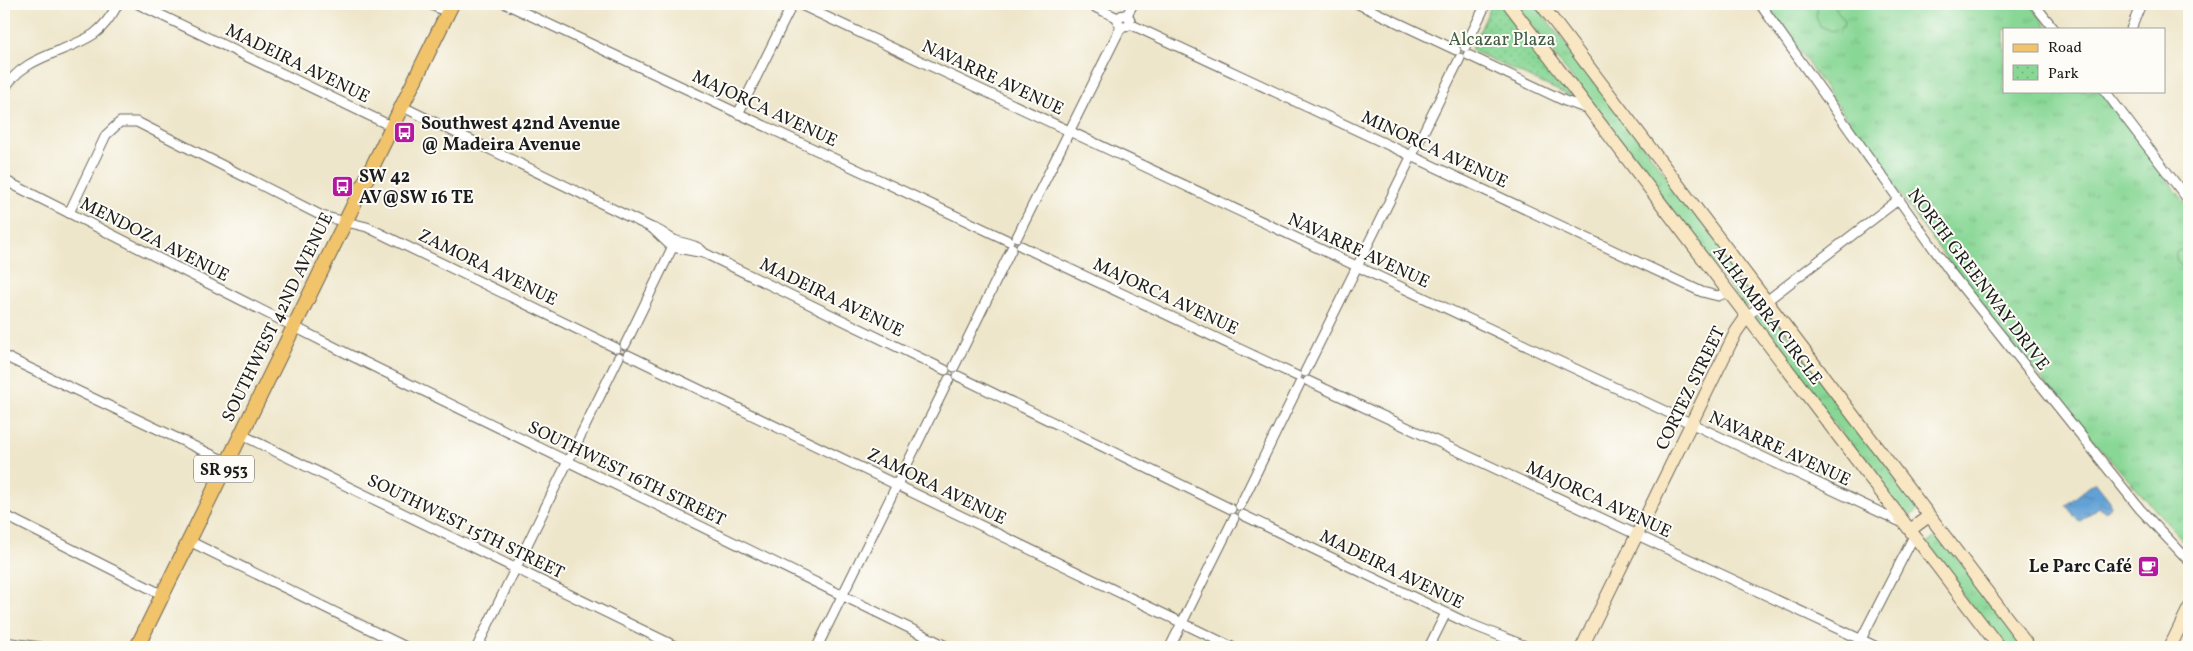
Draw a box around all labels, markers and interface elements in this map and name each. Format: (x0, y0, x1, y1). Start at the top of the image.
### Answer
street label: MADEIRA AVENUE (221, 19, 374, 110)
park label: Alcazar Plaza (1449, 28, 1556, 53)
legend (2003, 28, 2166, 92)
street label: NAVARRE AVENUE (917, 34, 1068, 122)
text: Road (2048, 38, 2082, 59)
text: Park (2048, 64, 2079, 85)
street label: MAJORCA AVENUE (688, 65, 841, 154)
street label: MINORCA AVENUE (1357, 105, 1512, 195)
place label: Southwest 42nd Avenue @ Madeira Avenue (421, 112, 620, 158)
bus stop icon: Southwest 42nd Avenue @ Madeira Avenue (393, 121, 417, 145)
place label: SW 42 AV@SW 16 TE (359, 165, 474, 211)
bus stop icon: SW 42 AV@SW 16 TE (331, 174, 355, 198)
street label: NORTH GREENWAY DRIVE (1901, 184, 2055, 376)
street label: MENDOZA AVENUE (75, 192, 233, 289)
street label: NAVARRE AVENUE (1283, 207, 1434, 295)
street label: SOUTHWEST 42ND AVENUE (217, 208, 340, 427)
street label: ZAMORA AVENUE (414, 224, 561, 313)
street label: ALHAMBRA CIRCLE (1706, 241, 1828, 391)
street label: MADEIRA AVENUE (755, 253, 908, 344)
street label: MAJORCA AVENUE (1089, 253, 1242, 342)
street label: CORTEZ STREET (1651, 322, 1732, 455)
street label: NAVARRE AVENUE (1704, 405, 1855, 493)
street label: SOUTHWEST 16TH STREET (523, 415, 730, 533)
street label: ZAMORA AVENUE (863, 443, 1010, 532)
road number: SR 953 (194, 456, 254, 482)
street label: MAJORCA AVENUE (1522, 456, 1675, 545)
street label: SOUTHWEST 15TH STREET (362, 469, 569, 586)
street label: MADEIRA AVENUE (1315, 525, 1468, 616)
cafe icon: Le Parc Café (2136, 554, 2160, 578)
place label: Le Parc Café (2029, 555, 2132, 580)

